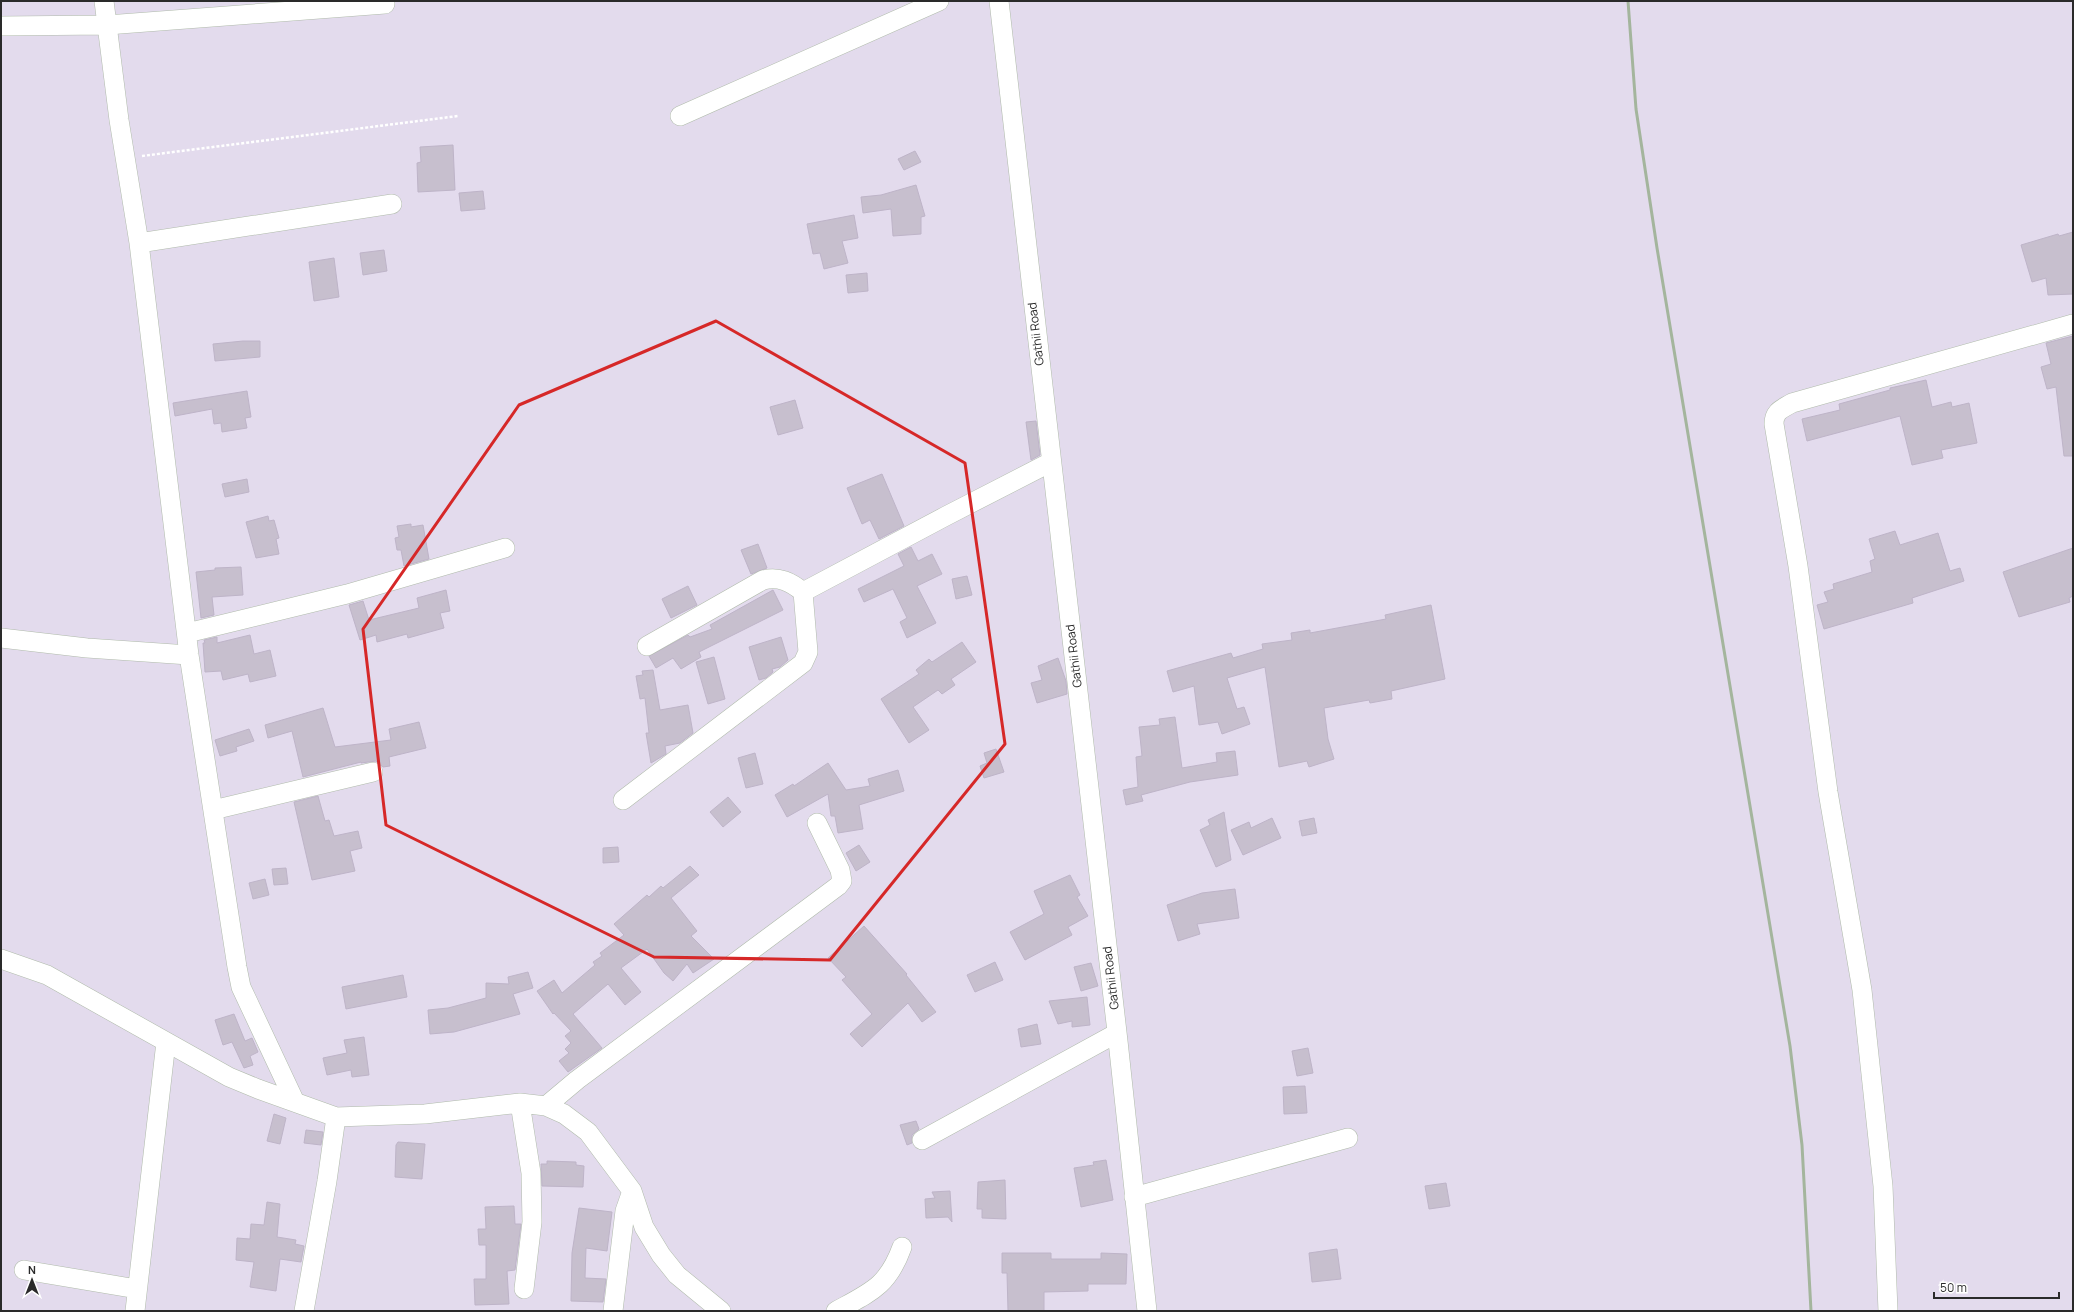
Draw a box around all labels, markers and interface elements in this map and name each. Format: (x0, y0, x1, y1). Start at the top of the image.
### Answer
street label: Gathii Road (1023, 302, 1048, 367)
street label: Gathii Road (1061, 624, 1086, 689)
street label: Gathii Road (1098, 946, 1123, 1011)
north arrow (12, 1260, 52, 1300)
text: N (28, 1262, 36, 1277)
scale bar (1934, 1274, 2059, 1300)
text: 50 m (1940, 1279, 1967, 1296)

